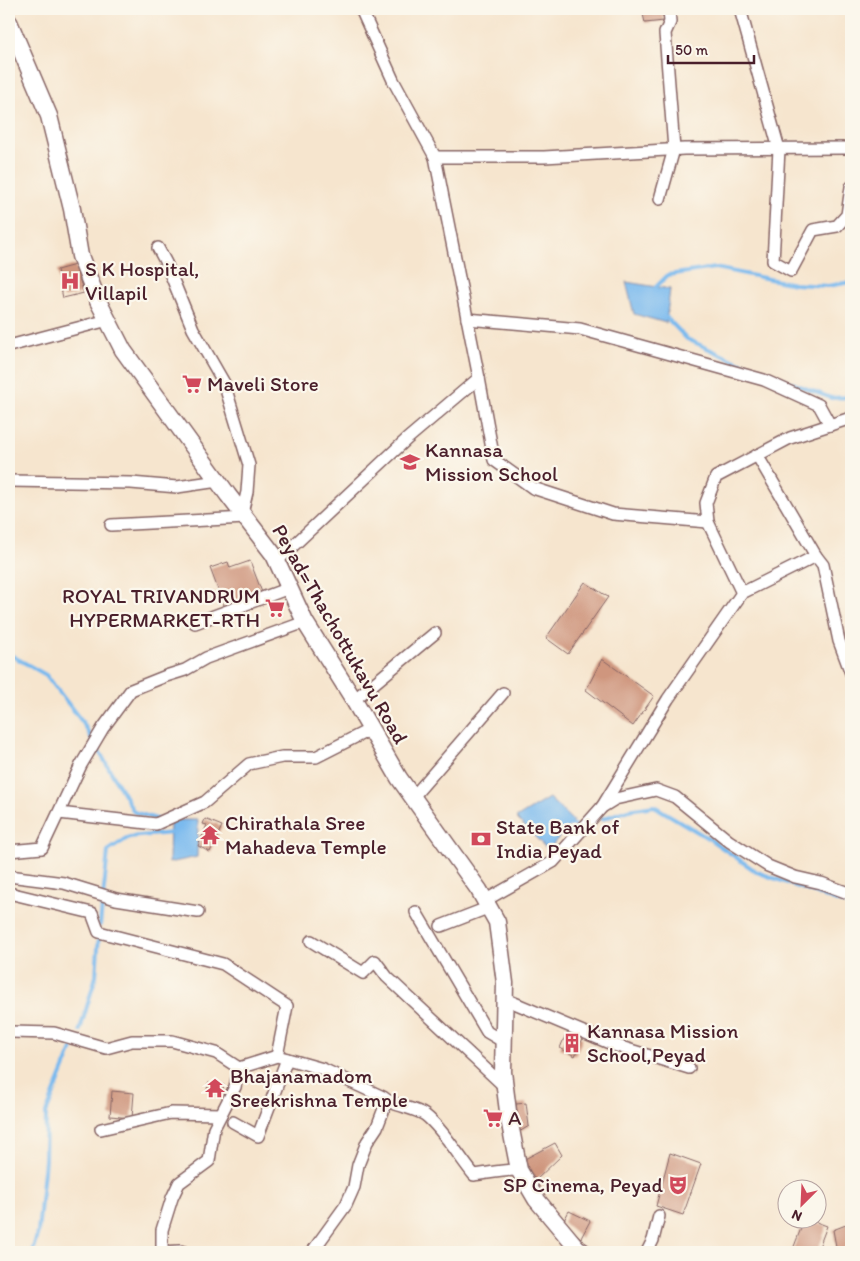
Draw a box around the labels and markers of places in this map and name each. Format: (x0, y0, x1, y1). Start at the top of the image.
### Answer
place label: S K Hospital, Villapil (85, 256, 199, 305)
hospital icon: S K Hospital, Villapil (59, 270, 81, 292)
place label: Maveli Store (207, 371, 319, 396)
supermarket icon: Maveli Store (181, 373, 203, 395)
place label: Kannasa Mission School (425, 437, 558, 486)
school or university icon: Kannasa Mission School (399, 451, 421, 473)
place label: ROYAL TRIVANDRUM HYPERMARKET-RTH (62, 583, 260, 632)
supermarket icon: ROYAL TRIVANDRUM HYPERMARKET-RTH (264, 597, 286, 619)
place label: Chirathala Sree Mahadeva Temple (225, 810, 387, 859)
place label: State Bank of India Peyad (496, 814, 620, 863)
temple icon: Chirathala Sree Mahadeva Temple (199, 824, 221, 846)
bank icon: State Bank of India Peyad (470, 828, 492, 850)
place label: Kannasa Mission School,Peyad (587, 1018, 738, 1067)
building icon: Kannasa Mission School,Peyad (561, 1032, 583, 1054)
place label: Bhajanamadom Sreekrishna Temple (230, 1063, 408, 1112)
temple icon: Bhajanamadom Sreekrishna Temple (204, 1077, 226, 1099)
place label: A (508, 1105, 522, 1130)
supermarket icon: A (482, 1107, 504, 1129)
place label: SP Cinema, Peyad (503, 1172, 663, 1197)
theatre icon: SP Cinema, Peyad (667, 1174, 689, 1196)

